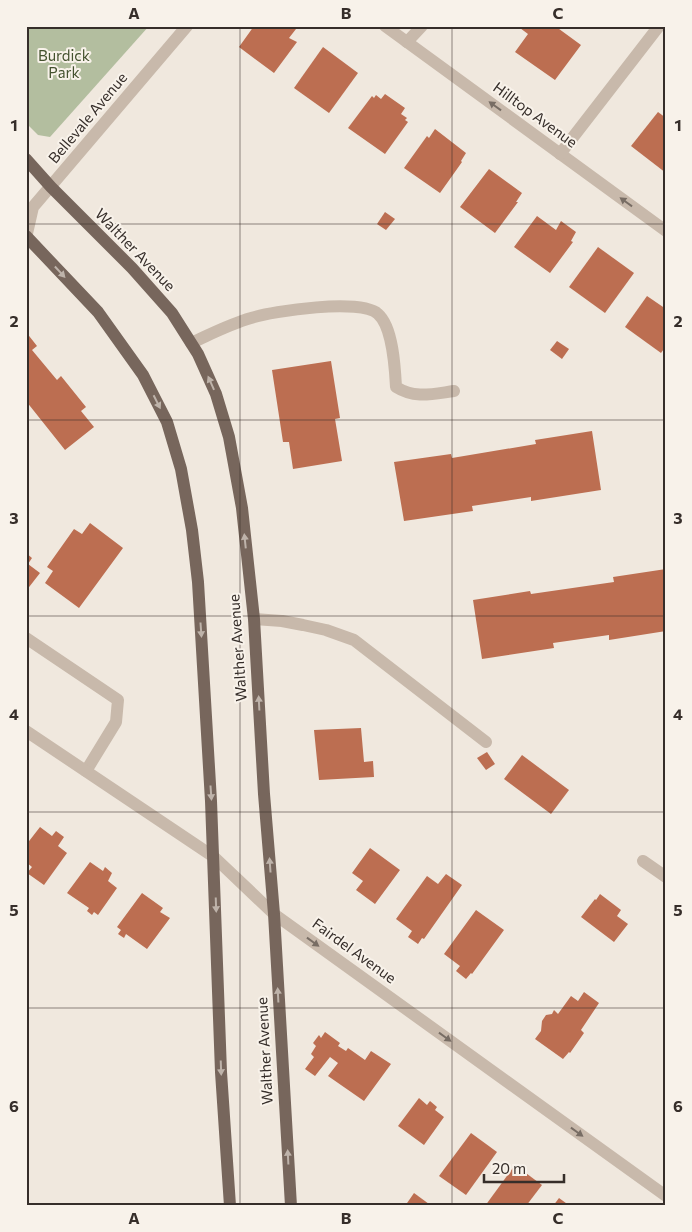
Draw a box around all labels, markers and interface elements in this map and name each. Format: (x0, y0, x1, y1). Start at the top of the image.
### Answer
text: A (128, 3, 140, 22)
text: B (341, 3, 352, 22)
text: C (553, 3, 564, 22)
park label: Burdick Park (38, 46, 90, 81)
street label: Bellevale Avenue (44, 68, 130, 166)
street label: Hilltop Avenue (490, 78, 581, 151)
one-way arrow (488, 101, 502, 111)
text: 1 (10, 115, 18, 134)
text: 1 (674, 115, 682, 134)
one-way arrow (619, 197, 633, 207)
street label: Walther Avenue (92, 204, 180, 294)
one-way arrow (54, 266, 66, 278)
text: 2 (9, 311, 19, 330)
text: 2 (673, 311, 683, 330)
one-way arrow (207, 376, 215, 390)
one-way arrow (153, 395, 161, 410)
text: 3 (9, 508, 19, 527)
text: 3 (673, 508, 683, 527)
one-way arrow (241, 533, 249, 549)
street label: Walther Avenue (224, 594, 250, 702)
one-way arrow (197, 623, 205, 639)
one-way arrow (254, 695, 262, 711)
text: 4 (9, 704, 19, 723)
text: 4 (673, 704, 683, 723)
one-way arrow (207, 785, 215, 801)
one-way arrow (266, 857, 274, 873)
one-way arrow (212, 898, 220, 914)
text: 5 (9, 900, 19, 919)
text: 5 (673, 900, 683, 919)
street label: Fairdel Avenue (309, 914, 400, 987)
one-way arrow (306, 937, 320, 947)
one-way arrow (274, 987, 282, 1003)
street label: Walther Avenue (252, 997, 276, 1105)
one-way arrow (438, 1032, 452, 1042)
one-way arrow (218, 1060, 226, 1076)
text: 6 (9, 1096, 19, 1115)
text: 6 (673, 1096, 683, 1115)
one-way arrow (570, 1127, 584, 1137)
one-way arrow (283, 1149, 291, 1165)
scale bar (484, 1152, 564, 1184)
text: 20 m (492, 1159, 526, 1177)
text: A (128, 1208, 140, 1227)
text: B (341, 1208, 352, 1227)
text: C (553, 1208, 564, 1227)

